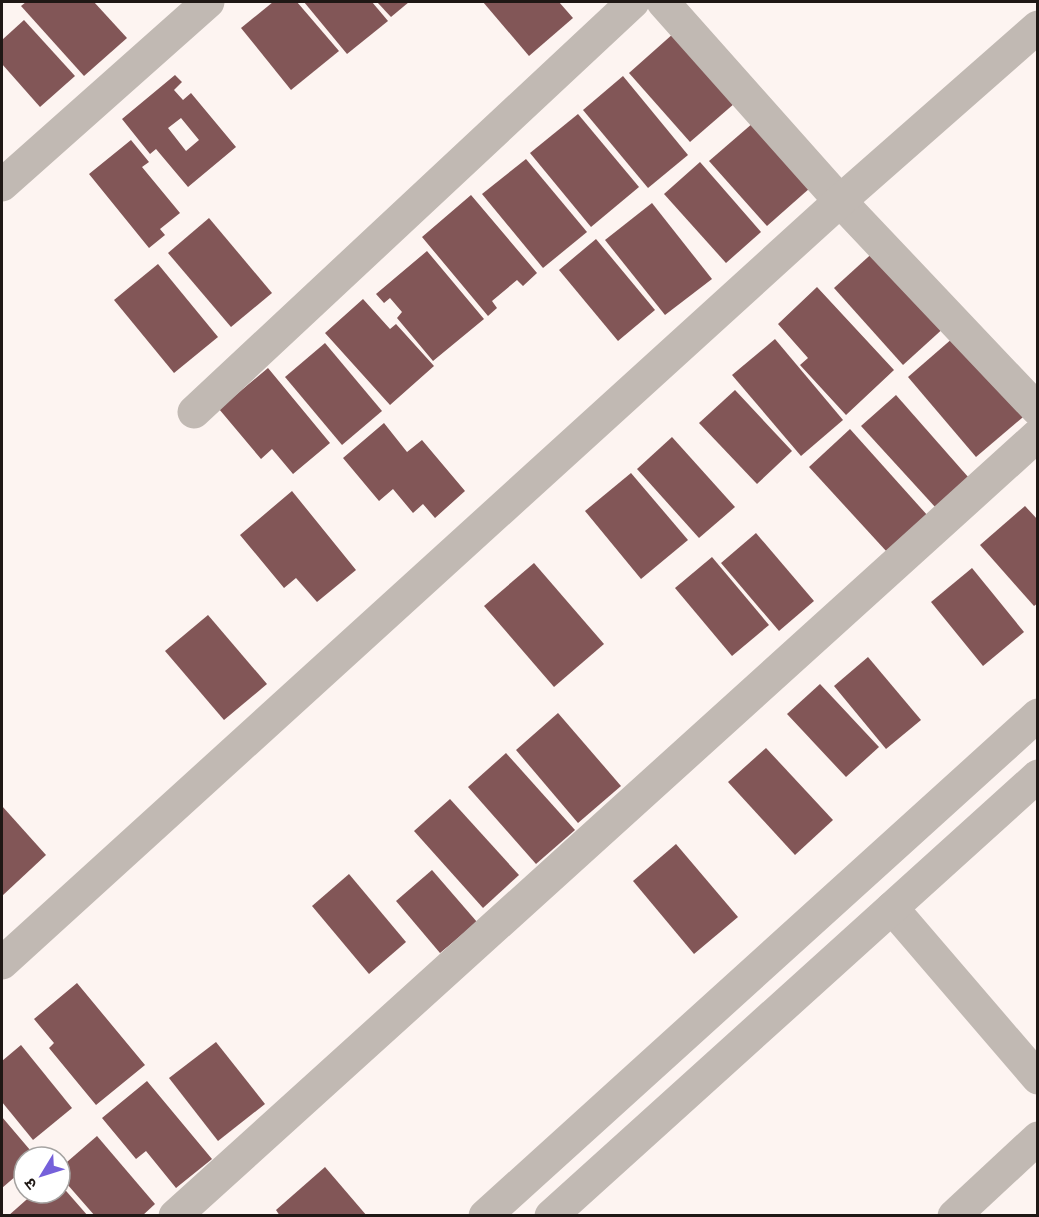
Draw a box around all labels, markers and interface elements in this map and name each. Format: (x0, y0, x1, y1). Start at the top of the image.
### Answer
north arrow (12, 1145, 72, 1205)
text: उ (18, 1173, 42, 1195)

